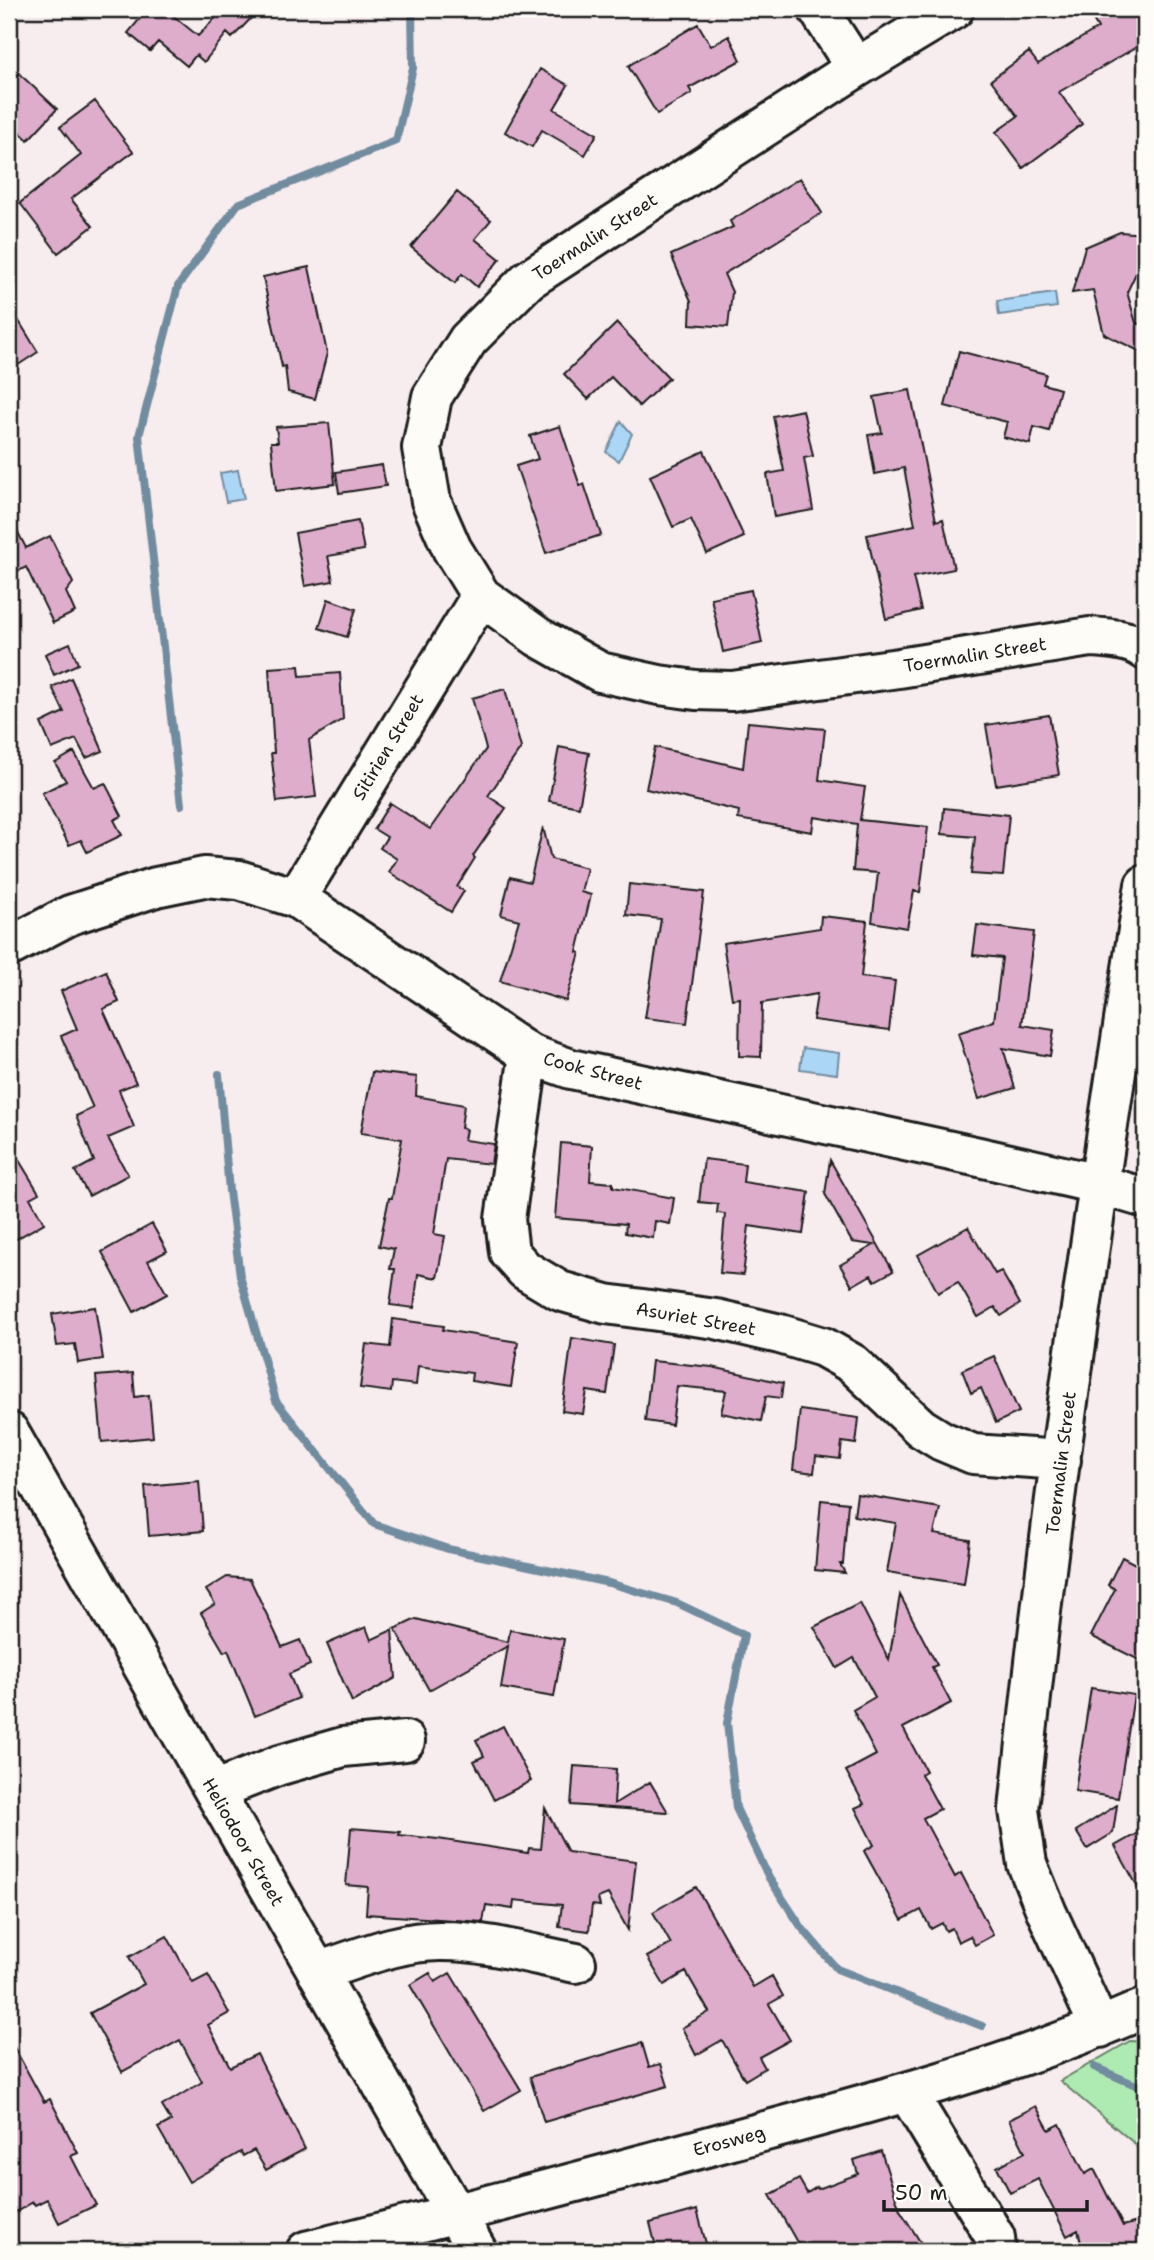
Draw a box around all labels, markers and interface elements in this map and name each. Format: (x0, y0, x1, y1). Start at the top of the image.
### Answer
street label: Toermalin Street (528, 188, 662, 286)
street label: Toermalin Street (902, 632, 1048, 678)
street label: Sitirien Street (347, 689, 429, 805)
street label: Cook Street (541, 1046, 645, 1096)
street label: Asuriet Street (634, 1297, 758, 1341)
street label: Toermalin Street (1040, 1390, 1082, 1536)
street label: Heliodoor Street (197, 1773, 290, 1911)
street label: Erosweg (690, 2120, 768, 2162)
scale bar (884, 2169, 1088, 2213)
text: 50 m (895, 2179, 948, 2207)

